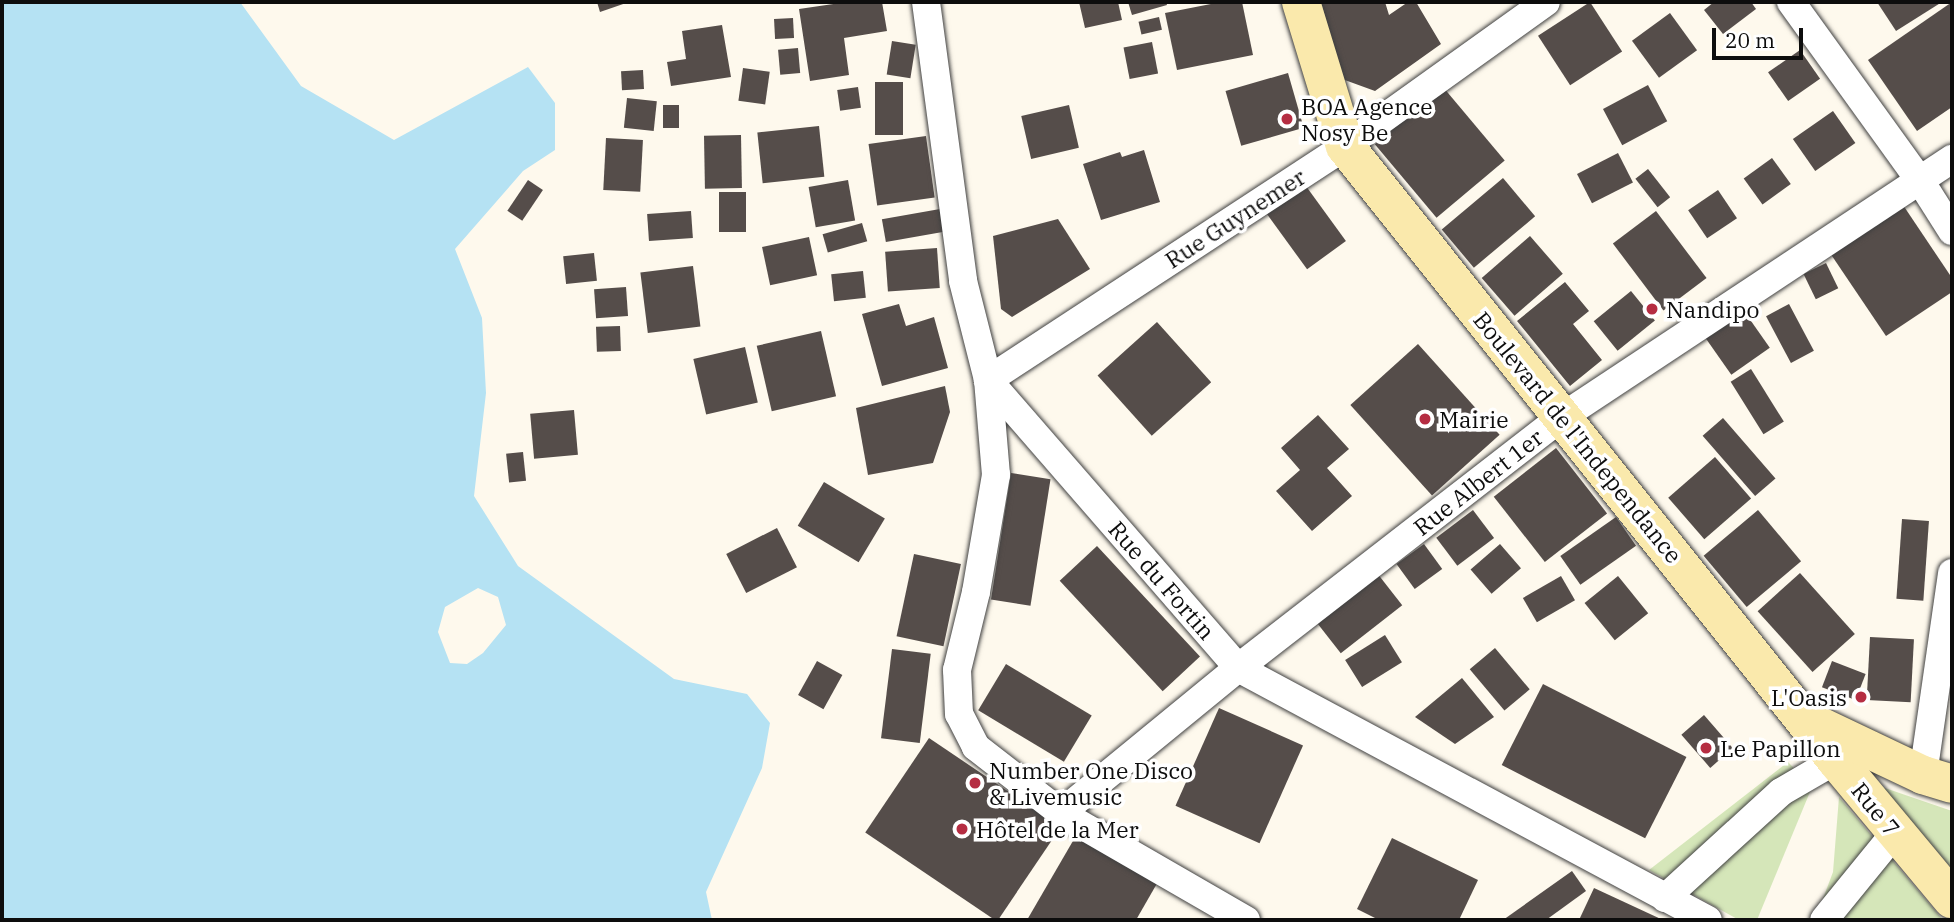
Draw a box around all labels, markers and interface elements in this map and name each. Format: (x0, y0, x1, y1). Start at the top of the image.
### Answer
scale bar (1716, 14, 1807, 58)
text: 20 m (1725, 26, 1775, 54)
place label: BOA Agence Nosy Be (1301, 92, 1433, 146)
marker: BOA Agence Nosy Be (1279, 111, 1295, 127)
street label: Rue Guynemer (1160, 162, 1310, 274)
place label: Nandipo (1666, 295, 1760, 323)
marker: Nandipo (1644, 301, 1660, 317)
street label: Boulevard de l'Independance (1468, 306, 1688, 568)
place label: Mairie (1439, 405, 1509, 433)
marker: Mairie (1417, 411, 1433, 427)
street label: Rue Albert 1er (1408, 423, 1548, 541)
street label: Rue du Fortin (1103, 515, 1221, 645)
place label: L'Oasis (1771, 683, 1847, 711)
marker: L'Oasis (1853, 689, 1869, 705)
place label: Le Papillon (1720, 734, 1841, 762)
marker: Le Papillon (1698, 740, 1714, 756)
place label: Number One Disco & Livemusic (989, 756, 1193, 810)
marker: Number One Disco & Livemusic (967, 775, 983, 791)
street label: Rue 7 (1846, 777, 1906, 841)
place label: Hôtel de la Mer (976, 815, 1139, 843)
marker: Hôtel de la Mer (954, 821, 970, 837)

